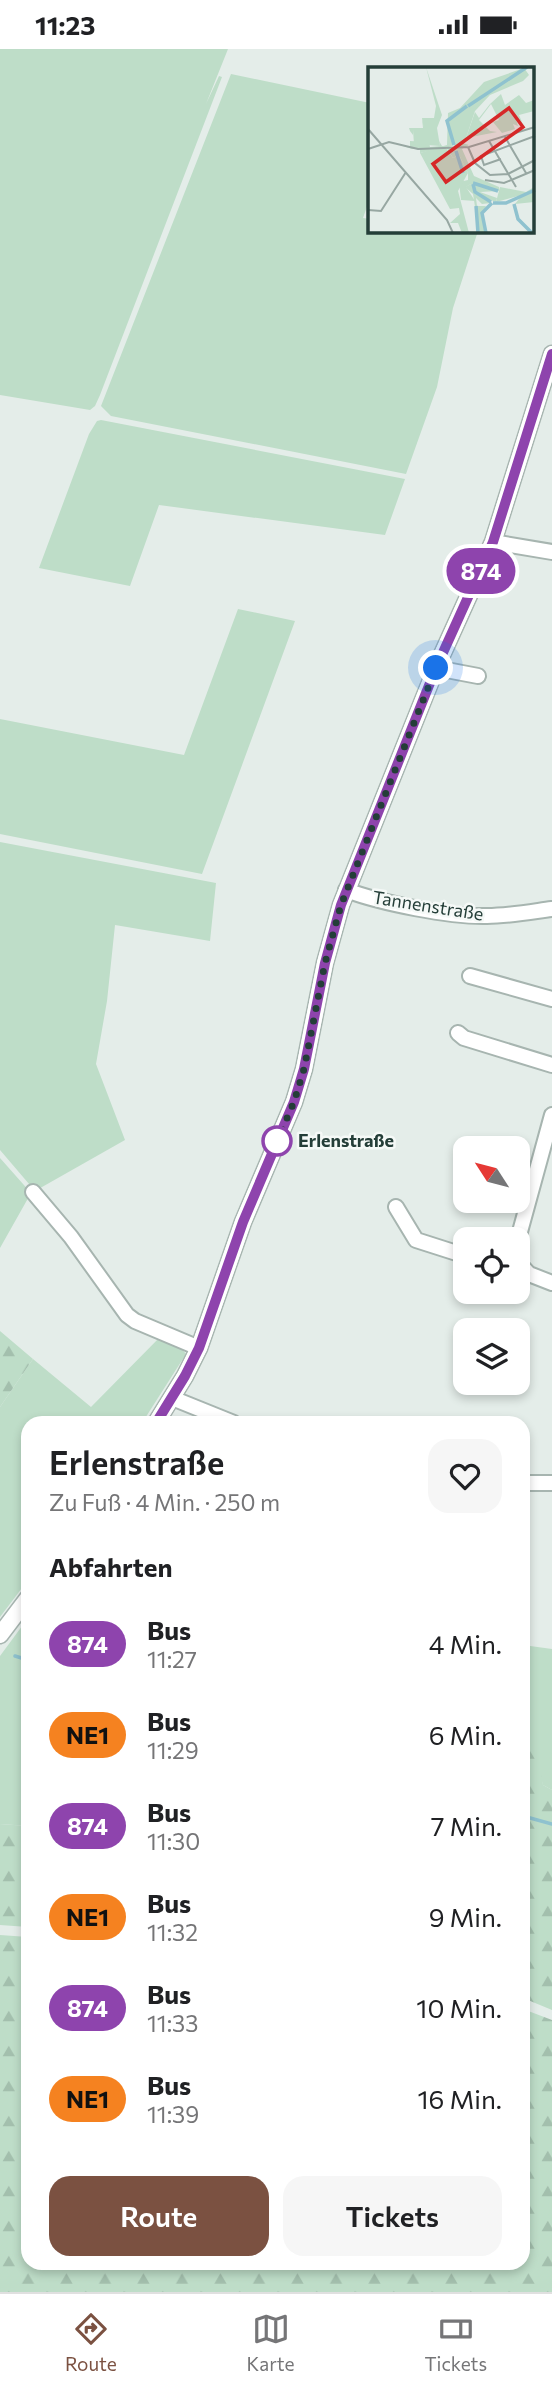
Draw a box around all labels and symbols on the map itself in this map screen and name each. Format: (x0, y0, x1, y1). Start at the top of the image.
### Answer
inset map (368, 67, 534, 233)
line badge: 874 (441, 548, 521, 594)
your location (418, 650, 453, 685)
street label: Tannenstraße (371, 885, 485, 925)
marker: Erlenstraße (262, 1126, 292, 1156)
place label: Erlenstraße (298, 1129, 394, 1151)
north arrow (453, 1136, 530, 1213)

